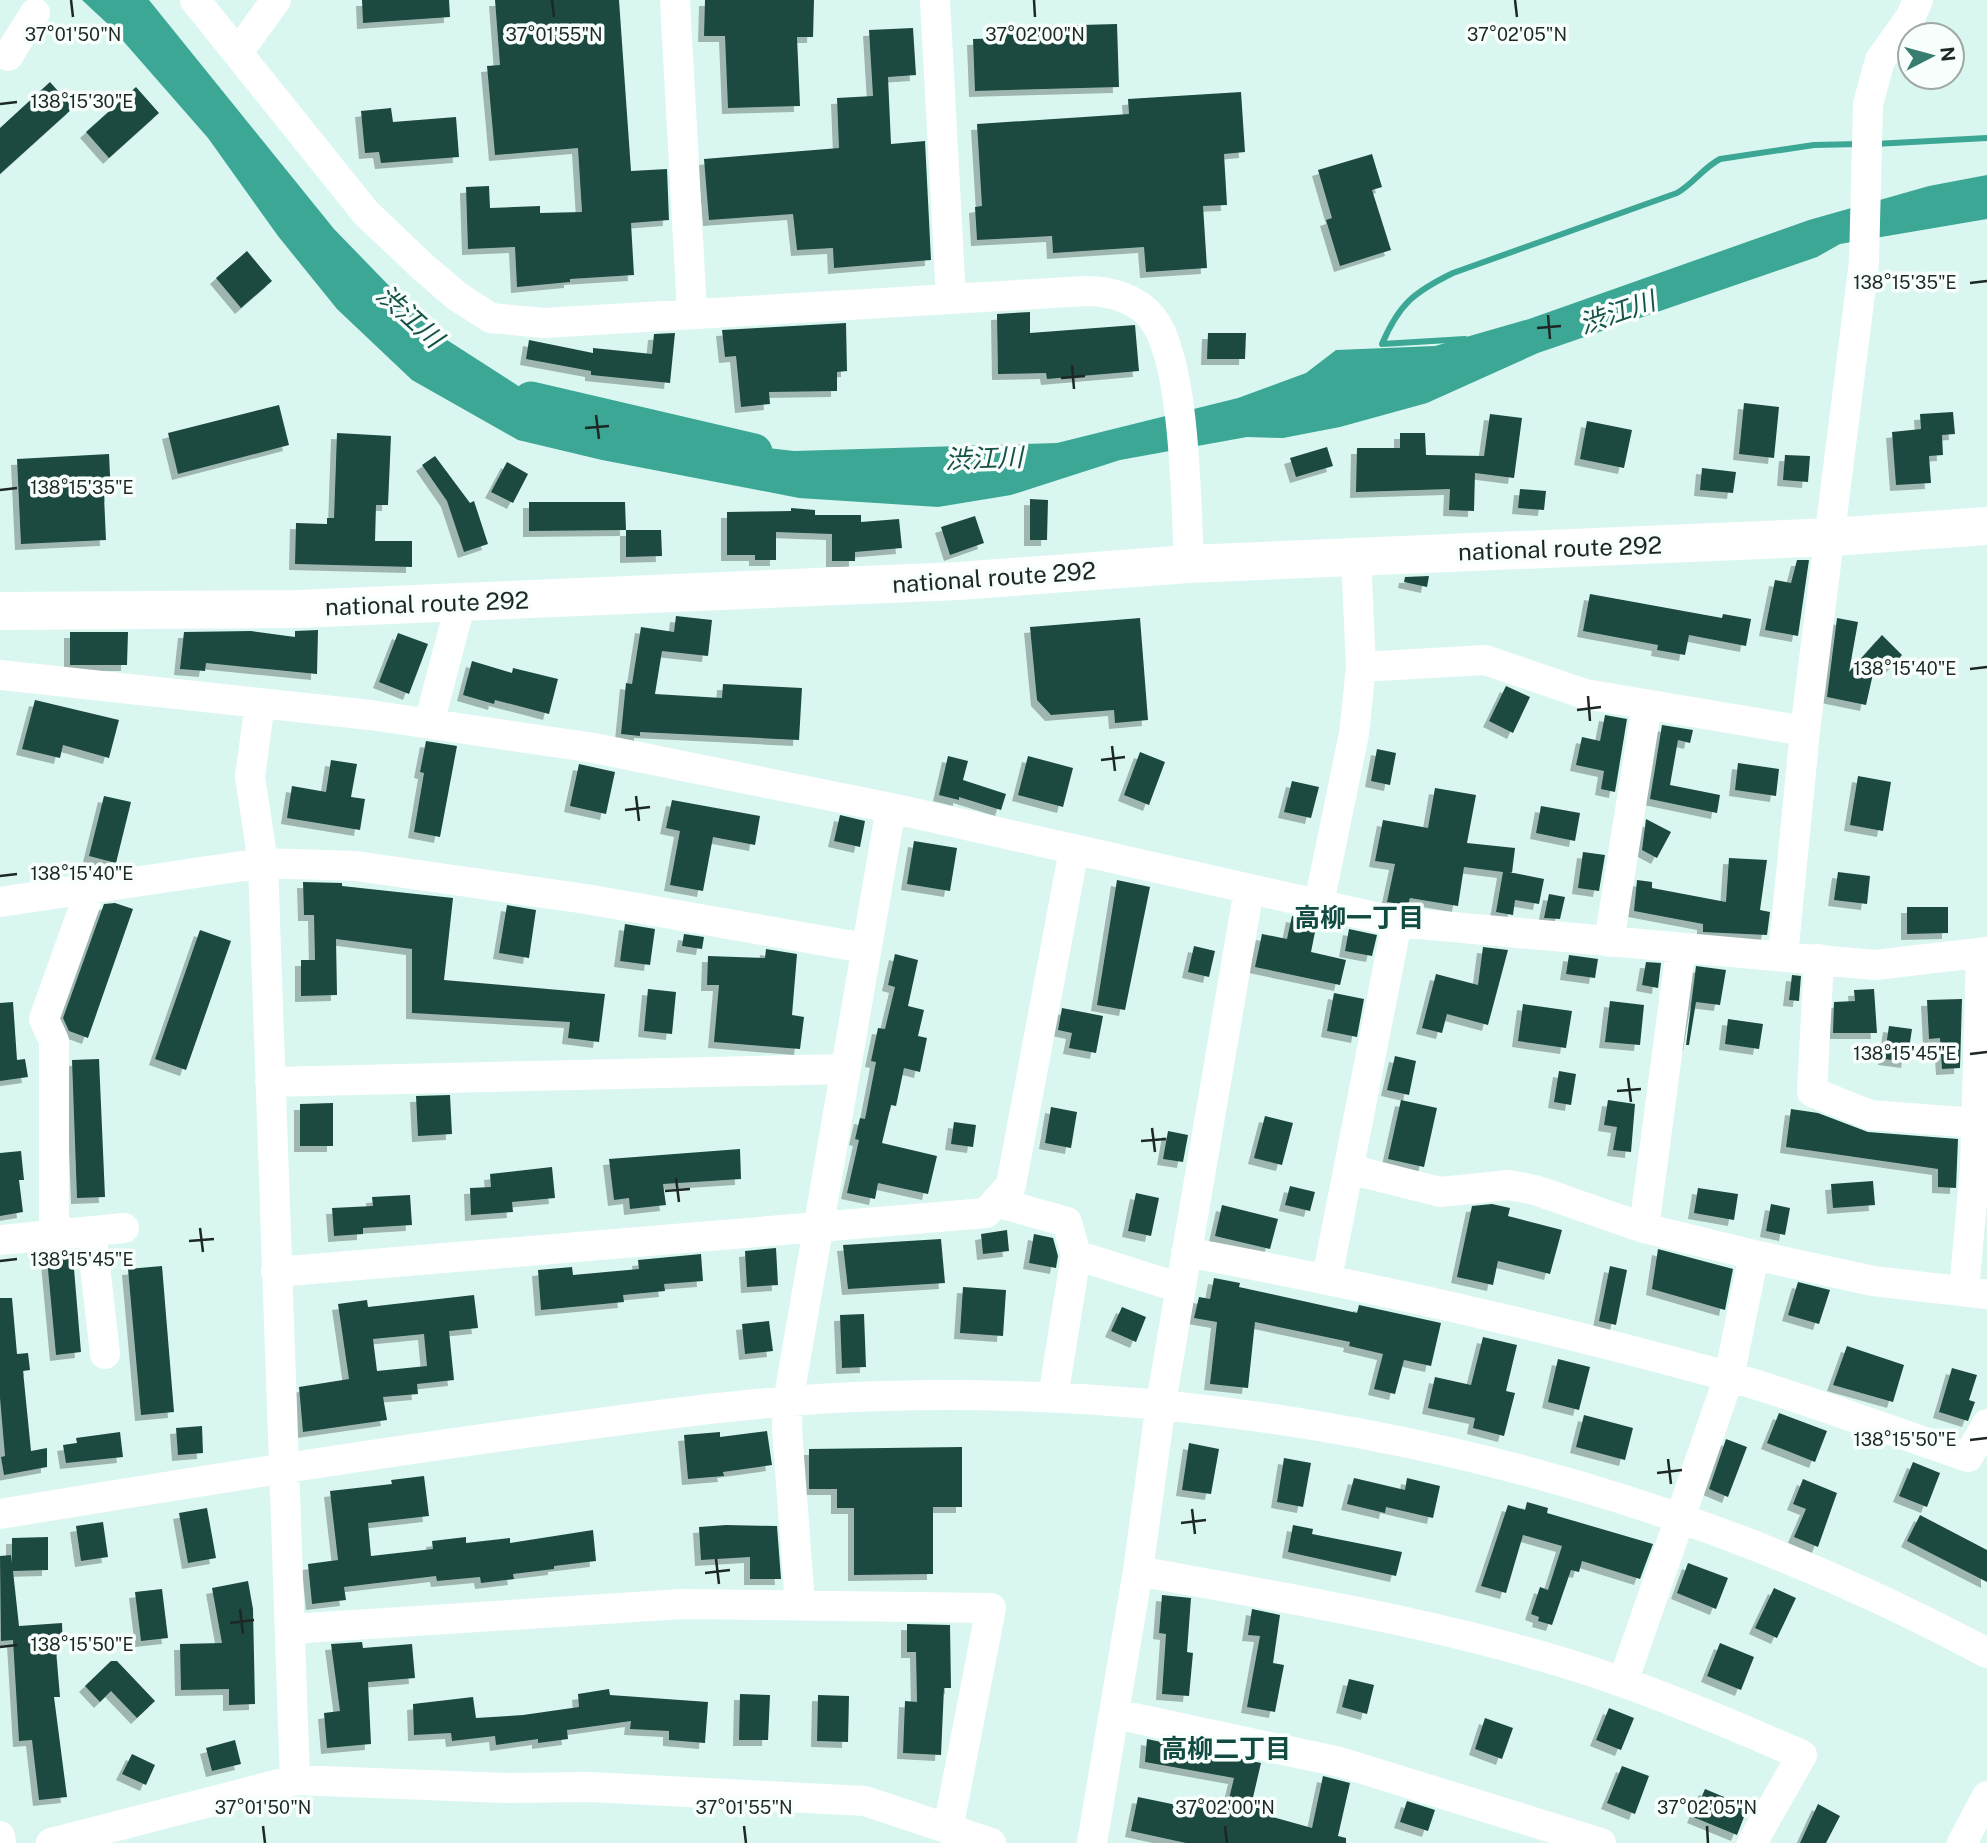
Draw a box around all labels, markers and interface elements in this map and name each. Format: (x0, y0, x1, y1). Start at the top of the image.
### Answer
north arrow (1896, 21, 1966, 91)
text: 37°01'50"N (25, 24, 121, 45)
text: 37°01'55"N (505, 24, 603, 45)
text: 37°02'00"N (985, 24, 1085, 45)
text: 37°02'05"N (1467, 24, 1567, 45)
text: N (1936, 46, 1960, 63)
text: 138°15'30"E (31, 91, 133, 112)
text: 138°15'35"E (1853, 272, 1957, 293)
water label: 渋江川 (371, 278, 452, 356)
water label: 渋江川 (1575, 284, 1662, 339)
water label: 渋江川 (944, 441, 1027, 475)
text: 138°15'35"E (30, 477, 134, 498)
street label: national route 292 (1458, 530, 1662, 566)
street label: national route 292 (891, 556, 1097, 598)
street label: national route 292 (325, 585, 529, 621)
text: 138°15'40"E (1853, 658, 1957, 679)
text: 138°15'40"E (30, 863, 134, 884)
district label: 高柳一丁目 (1294, 902, 1424, 933)
text: 138°15'45"E (1853, 1043, 1957, 1064)
text: 138°15'45"E (30, 1249, 134, 1270)
text: 138°15'50"E (1853, 1429, 1957, 1450)
text: 138°15'50"E (30, 1634, 134, 1655)
district label: 高柳二丁目 (1161, 1733, 1291, 1764)
text: 37°01'50"N (215, 1797, 311, 1818)
text: 37°01'55"N (695, 1797, 793, 1818)
text: 37°02'00"N (1175, 1797, 1275, 1818)
text: 37°02'05"N (1657, 1797, 1757, 1818)

